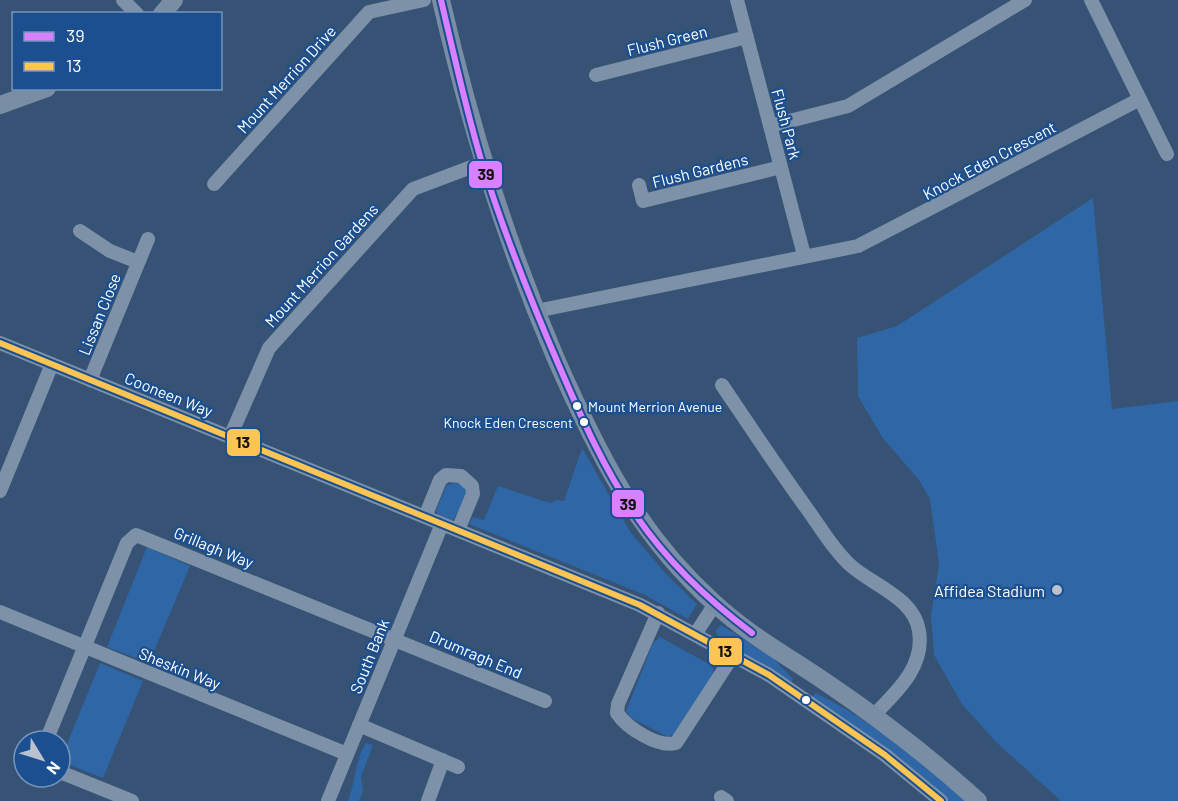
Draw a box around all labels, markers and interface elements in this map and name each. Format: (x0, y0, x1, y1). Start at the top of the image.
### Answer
legend (12, 12, 222, 90)
street label: Mount Merrion Drive (233, 21, 339, 137)
street label: Flush Green (625, 21, 709, 59)
text: 39 (66, 24, 85, 46)
text: 13 (66, 54, 82, 76)
street label: Flush Park (768, 87, 806, 161)
street label: Knock Eden Crescent (919, 117, 1059, 203)
street label: Flush Gardens (650, 149, 750, 191)
line badge: 39 (468, 160, 503, 189)
text: 39 (477, 164, 495, 183)
street label: Mount Merrion Gardens (260, 199, 382, 331)
street label: Lissan Close (74, 270, 124, 358)
street label: Cooneen Way (122, 368, 216, 421)
place label: Mount Merrion Avenue (588, 398, 722, 415)
marker: Mount Merrion Avenue (571, 400, 583, 412)
place label: Knock Eden Crescent (443, 414, 573, 431)
marker: Knock Eden Crescent (578, 416, 590, 428)
line badge: 13 (226, 428, 261, 457)
text: 13 (236, 432, 250, 451)
line badge: 39 (611, 489, 645, 518)
text: 39 (619, 494, 637, 513)
street label: Grillagh Way (171, 522, 257, 572)
place label: Affidea Stadium (934, 581, 1045, 600)
marker: Affidea Stadium (1050, 583, 1064, 597)
street label: South Bank (345, 616, 393, 696)
street label: Drumragh End (427, 626, 525, 682)
line badge: 13 (708, 637, 743, 666)
text: 13 (718, 641, 732, 660)
street label: Sheskin Way (136, 643, 224, 693)
unlabelled marker (800, 694, 812, 706)
north arrow (12, 729, 72, 789)
text: N (43, 759, 65, 779)

